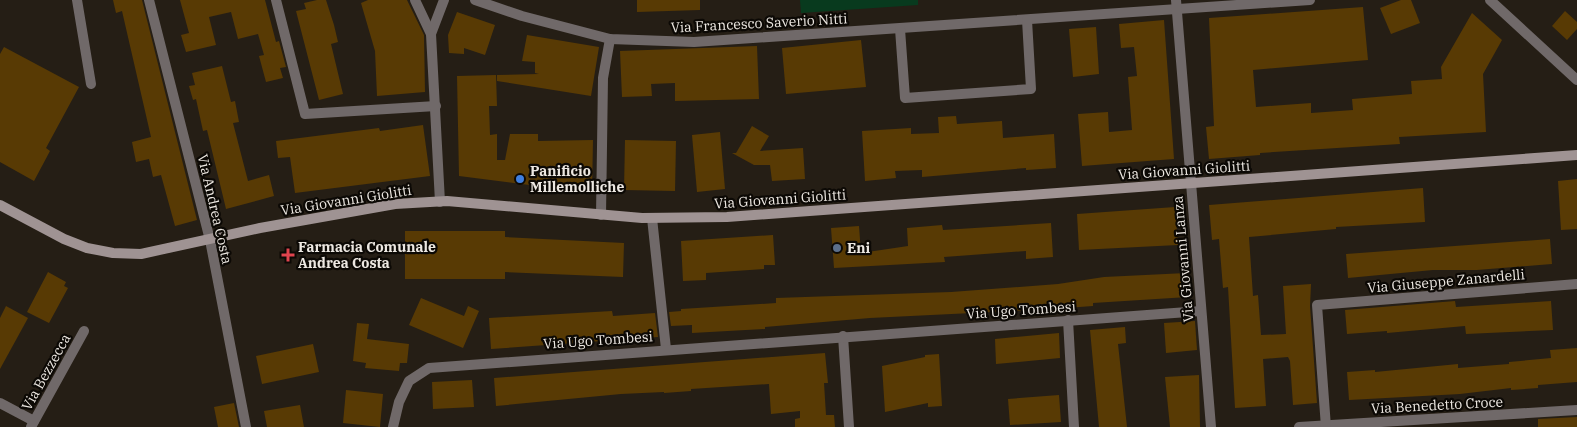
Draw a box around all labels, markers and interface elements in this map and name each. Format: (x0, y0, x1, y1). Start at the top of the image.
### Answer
street label: Via Francesco Saverio Nitti (670, 9, 848, 37)
street label: Via Andrea Costa (194, 152, 236, 266)
street label: Via Giovanni Giolitti (1117, 156, 1251, 184)
place label: Panificio Millemolliche (530, 162, 624, 196)
marker: Panificio Millemolliche (514, 173, 526, 185)
street label: Via Giovanni Giolitti (279, 181, 413, 219)
street label: Via Giovanni Giolitti (713, 185, 847, 213)
street label: Via Giovanni Lanza (1168, 195, 1197, 323)
place label: Farmacia Comunale Andrea Costa (298, 238, 436, 272)
place label: Eni (847, 239, 870, 257)
marker: Eni (831, 242, 843, 254)
marker: Farmacia Comunale Andrea Costa (282, 249, 294, 261)
street label: Via Giuseppe Zanardelli (1366, 265, 1526, 297)
street label: Via Ugo Tombesi (966, 297, 1076, 323)
street label: Via Ugo Tombesi (543, 327, 653, 353)
street label: Via Bezzecca (18, 330, 75, 413)
street label: Via Benedetto Croce (1370, 393, 1504, 417)

